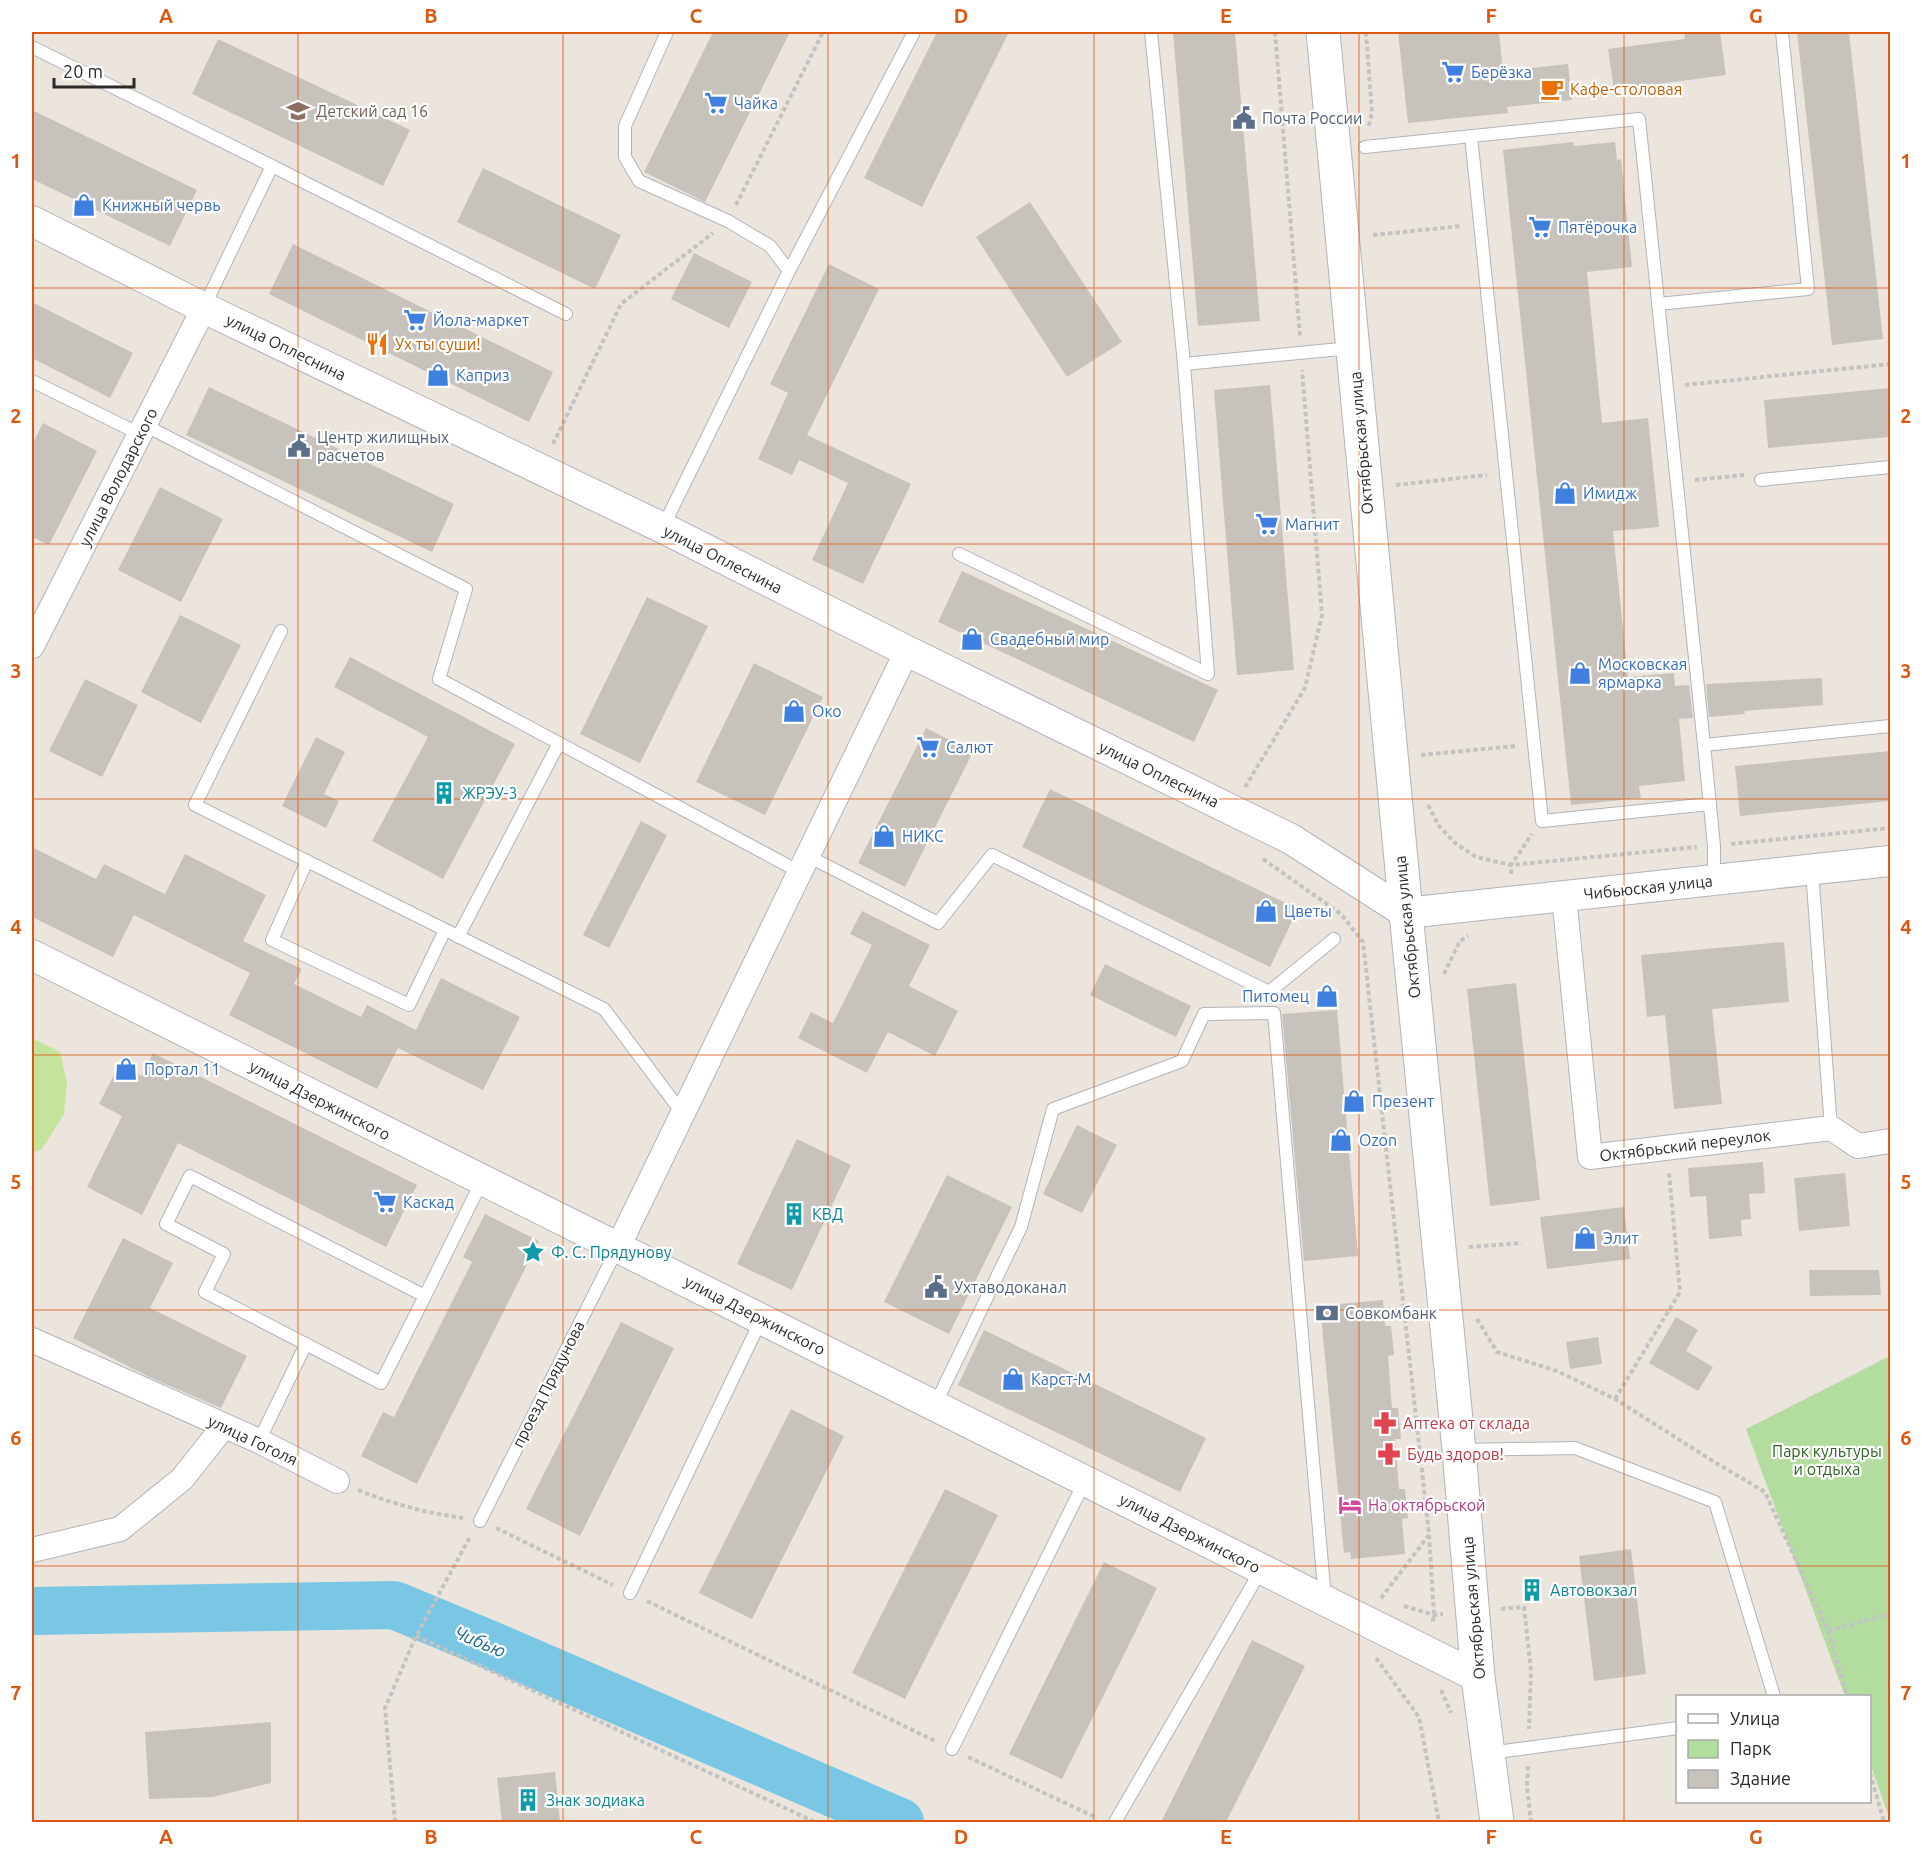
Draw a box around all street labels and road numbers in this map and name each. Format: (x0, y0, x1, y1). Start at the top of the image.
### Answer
street label: улица Оплеснина (223, 310, 349, 384)
street label: Октябрьская улица (1346, 371, 1376, 515)
street label: улица Володарского (75, 405, 161, 549)
street label: улица Оплеснина (661, 521, 785, 597)
street label: улица Оплеснина (1096, 737, 1222, 811)
street label: Октябрьская улица (1391, 855, 1423, 999)
street label: Чибьюская улица (1583, 871, 1713, 903)
street label: улица Дзержинского (247, 1057, 393, 1143)
street label: Октябрьский переулок (1598, 1126, 1772, 1164)
street label: улица Дзержинского (682, 1272, 828, 1358)
street label: проезд Прядунова (508, 1318, 588, 1450)
street label: улица Гоголя (205, 1411, 301, 1469)
street label: улица Дзержинского (1117, 1490, 1263, 1576)
street label: Октябрьская улица (1458, 1536, 1488, 1680)

